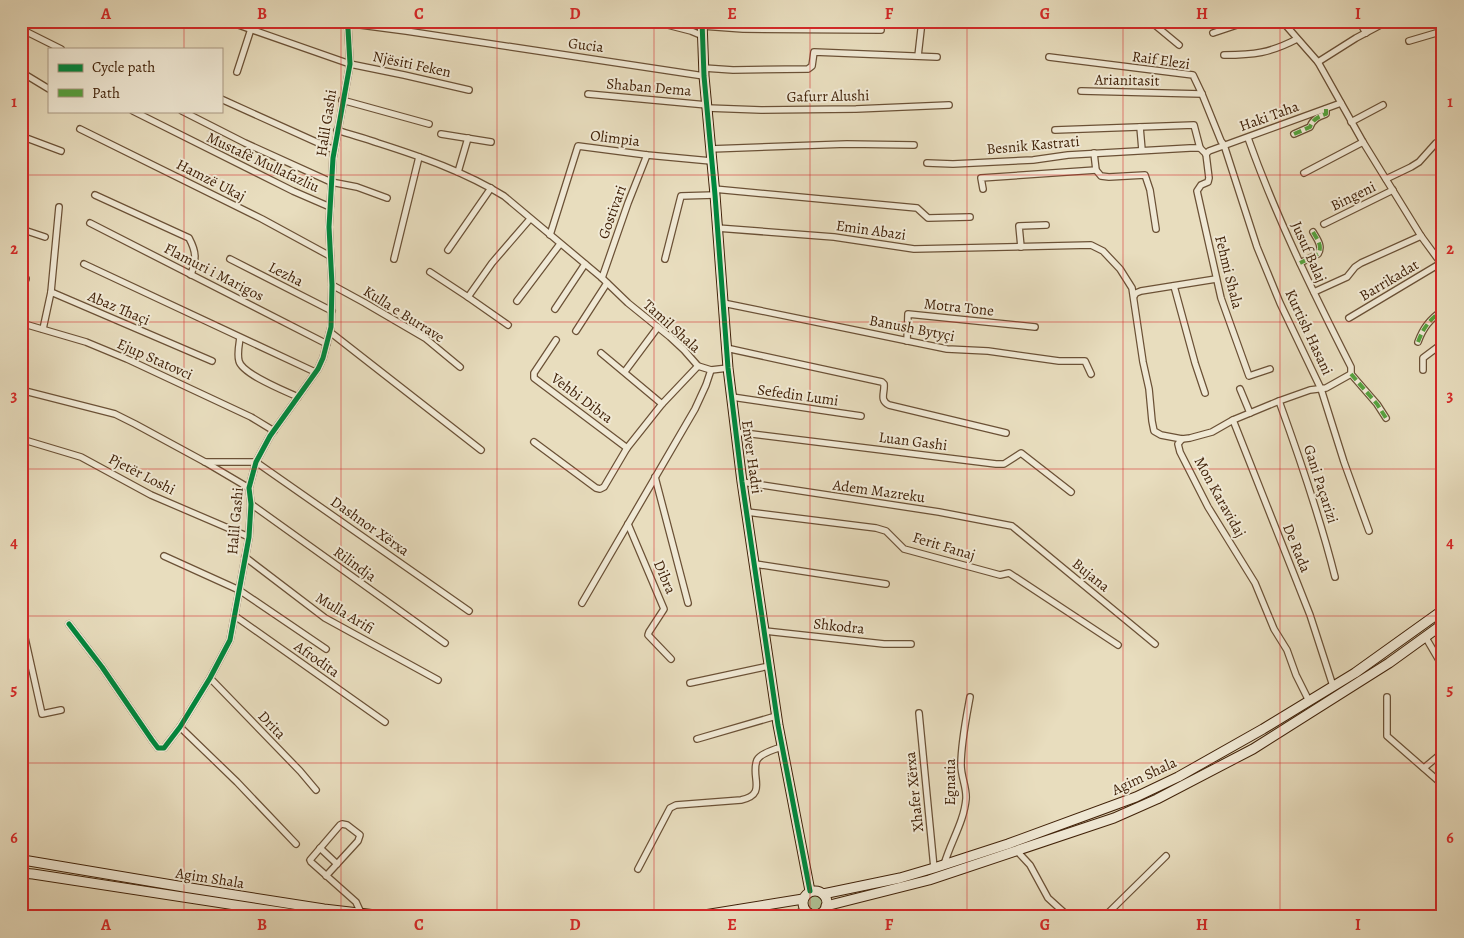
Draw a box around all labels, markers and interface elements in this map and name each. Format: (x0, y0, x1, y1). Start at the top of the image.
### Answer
text: A (100, 3, 112, 25)
text: B (257, 3, 267, 25)
text: C (414, 3, 424, 25)
text: D (569, 3, 581, 25)
text: E (727, 3, 737, 25)
text: F (885, 3, 894, 25)
text: G (1040, 3, 1050, 25)
text: H (1196, 3, 1208, 25)
text: I (1355, 3, 1361, 25)
street label: Gucia (567, 33, 605, 57)
street label: Njësiti Feken (371, 46, 453, 82)
street label: Raif Elezi (1131, 46, 1191, 74)
legend (48, 48, 222, 112)
text: Cycle path (92, 57, 155, 77)
street label: Arianitasit (1093, 69, 1160, 91)
street label: Shaban Dema (606, 73, 692, 101)
text: Path (92, 83, 120, 103)
street label: Gafurr Alushi (786, 85, 870, 107)
street label: Halil Gashi (311, 88, 341, 158)
text: 1 (11, 91, 17, 113)
text: 1 (1447, 91, 1453, 113)
street label: Haki Taha (1236, 96, 1302, 136)
street label: Olimpia (589, 125, 641, 151)
street label: Mustafë Mullafazliu (203, 127, 323, 197)
street label: Besnik Kastrati (986, 131, 1080, 159)
street label: Hamzë Ukaj (173, 154, 249, 206)
street label: Bingeni (1327, 177, 1379, 215)
street label: Gostivari (593, 182, 631, 242)
street label: Emin Abazi (835, 215, 907, 245)
street label: Jusuf Balaj (1287, 218, 1331, 286)
street label: Fehmi Shala (1210, 233, 1248, 311)
text: 2 (10, 238, 18, 260)
street label: Flamuri i Marigos (161, 238, 267, 306)
text: 2 (1446, 238, 1454, 260)
street label: Barrikadat (1356, 254, 1422, 306)
street label: Lezha (265, 257, 307, 291)
street label: Kulla e Burrave (359, 281, 449, 347)
street label: Abaz Thaçi (84, 286, 153, 330)
street label: Kurtish Hasani (1280, 286, 1338, 378)
street label: Motra Tone (923, 293, 995, 321)
street label: Tamil Shala (639, 295, 705, 357)
street label: Banush Bytyçi (867, 310, 957, 346)
street label: Ejup Statovci (114, 333, 196, 385)
street label: Vehbi Dibra (546, 368, 617, 428)
street label: Sefedin Lumi (756, 379, 840, 411)
text: 3 (11, 385, 18, 407)
text: 3 (1447, 385, 1454, 407)
street label: Enver Hadri (737, 419, 767, 495)
street label: Luan Gashi (878, 427, 948, 455)
street label: Gani Paçarizi (1299, 442, 1343, 526)
street label: Pjetër Loshi (105, 449, 179, 499)
street label: Mon Karavidaj (1190, 453, 1250, 541)
street label: Adem Mazreku (831, 474, 927, 508)
street label: Halil Gashi (222, 486, 248, 556)
street label: Dashnor Xërxa (327, 492, 413, 560)
street label: De Rada (1278, 521, 1316, 575)
street label: Ferit Fanaj (910, 527, 978, 565)
text: 4 (10, 532, 18, 554)
text: 4 (1446, 532, 1454, 554)
street label: Rilindja (330, 542, 380, 586)
street label: Bujana (1068, 554, 1114, 596)
street label: Dibra (649, 557, 681, 597)
street label: Mulla Arifi (312, 588, 378, 638)
street label: Shkodra (813, 613, 865, 639)
street label: Afrodita (290, 636, 344, 682)
text: 5 (11, 679, 18, 701)
text: 5 (1447, 679, 1454, 701)
street label: Drita (254, 706, 290, 744)
street label: Xhafer Xërxa (900, 751, 928, 833)
street label: Agim Shala (1107, 752, 1180, 800)
street label: Egnatia (940, 758, 960, 806)
text: 6 (10, 827, 18, 849)
text: 6 (1446, 827, 1454, 849)
street label: Agim Shala (173, 863, 246, 893)
text: A (100, 914, 112, 936)
text: B (257, 914, 267, 936)
text: C (414, 914, 424, 936)
text: D (569, 914, 581, 936)
text: E (727, 914, 737, 936)
text: F (885, 914, 894, 936)
text: G (1040, 914, 1050, 936)
text: H (1196, 914, 1208, 936)
text: I (1355, 914, 1361, 936)

